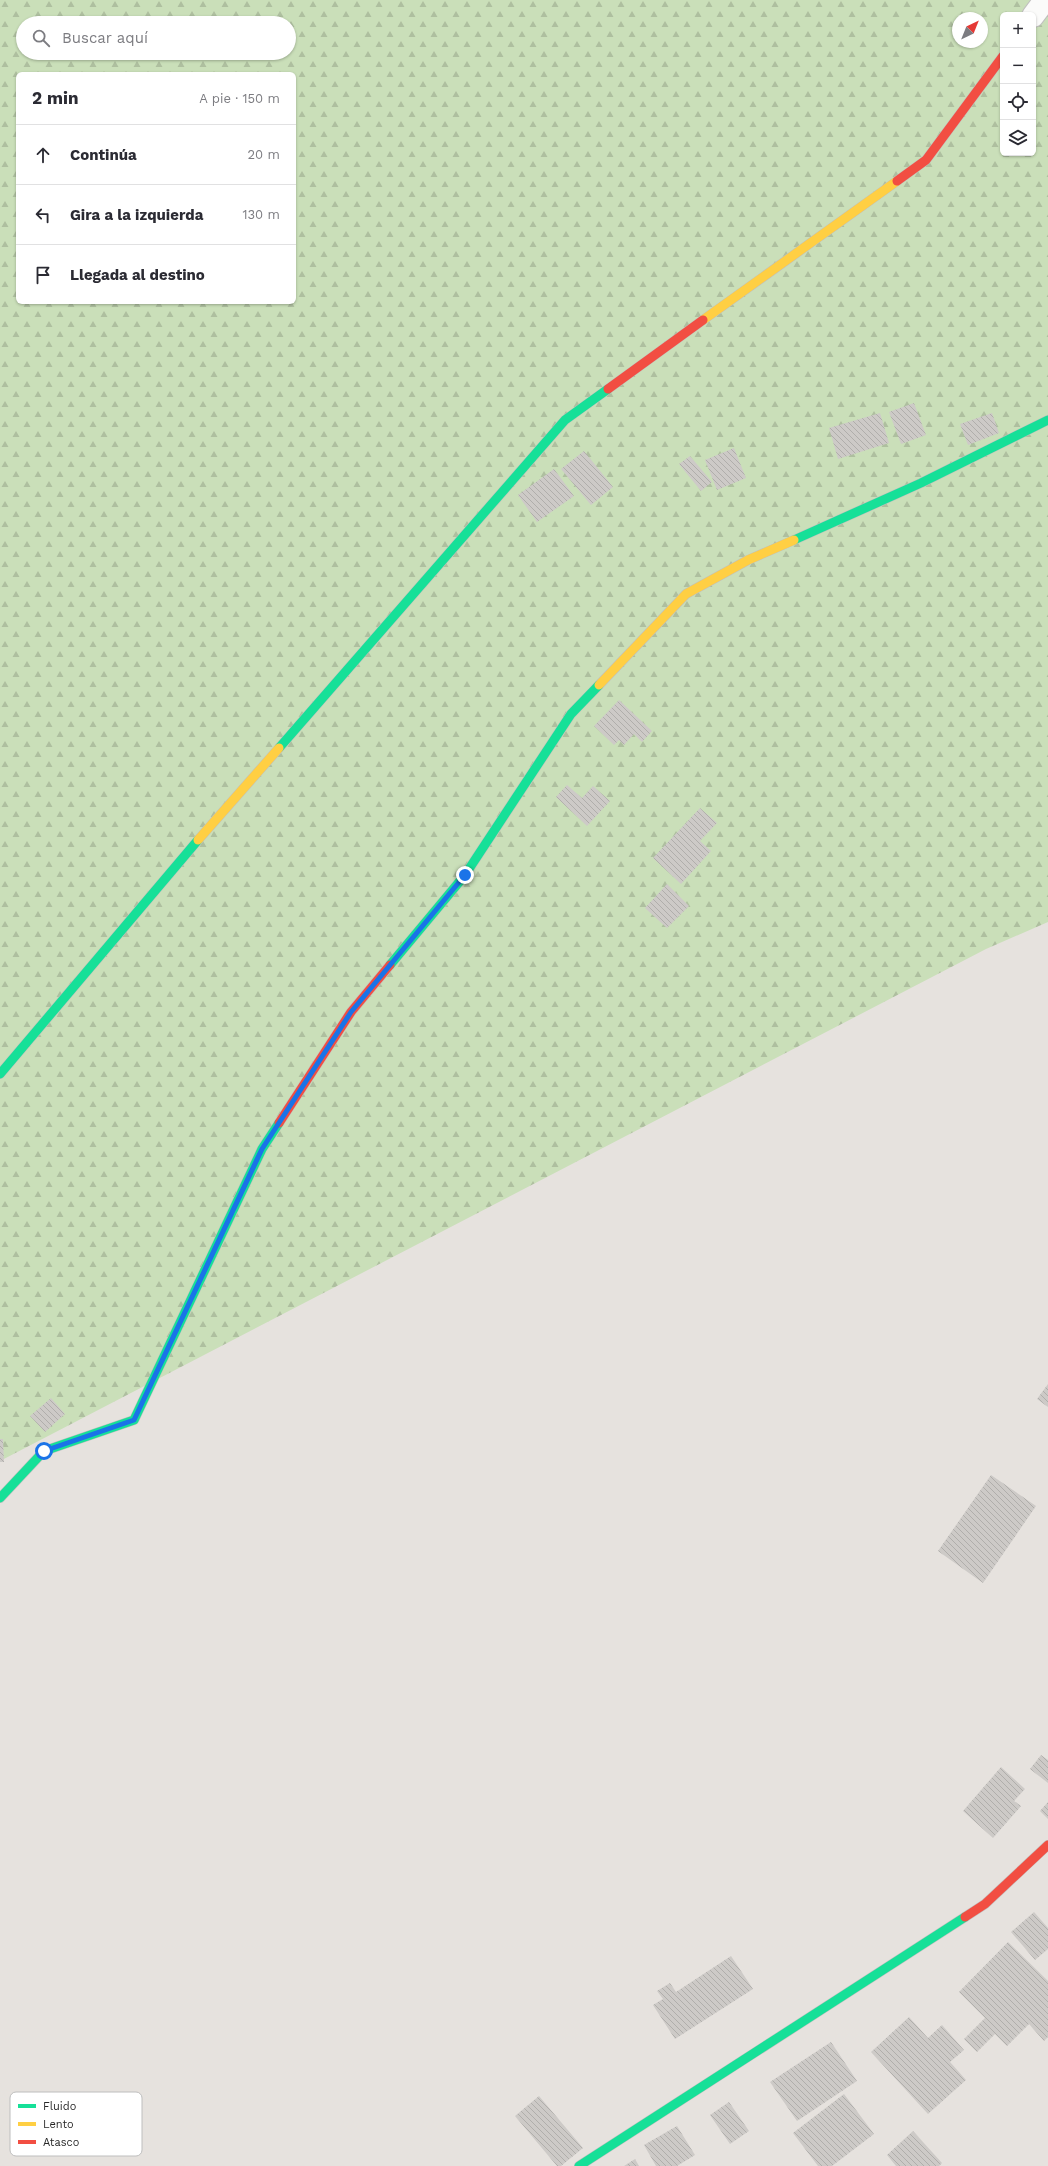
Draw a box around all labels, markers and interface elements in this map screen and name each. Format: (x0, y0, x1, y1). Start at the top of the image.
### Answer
north arrow (952, 12, 988, 48)
map controls (1000, 12, 1036, 156)
button: + (1000, 12, 1036, 48)
search box (16, 16, 296, 60)
icon: search (30, 27, 52, 49)
text: Buscar aquí (62, 29, 148, 47)
button: − (1000, 48, 1036, 84)
button: locate (1000, 84, 1036, 120)
text: 2 min (32, 88, 78, 108)
text: A pie · 150 m (199, 91, 280, 106)
button: layers (1000, 120, 1036, 156)
icon: ahead (32, 144, 54, 166)
text: Continúa (70, 146, 137, 164)
text: 20 m (248, 147, 280, 162)
icon: left (32, 204, 54, 226)
text: Gira a la izquierda (70, 206, 203, 224)
text: 130 m (242, 207, 280, 222)
icon: arrive (32, 264, 54, 286)
text: Llegada al destino (70, 266, 205, 284)
route end (456, 866, 474, 884)
route start (35, 1442, 53, 1460)
legend (10, 2092, 142, 2156)
text: Fluido (43, 2100, 76, 2113)
text: Lento (43, 2118, 74, 2131)
text: Atasco (43, 2136, 79, 2149)

